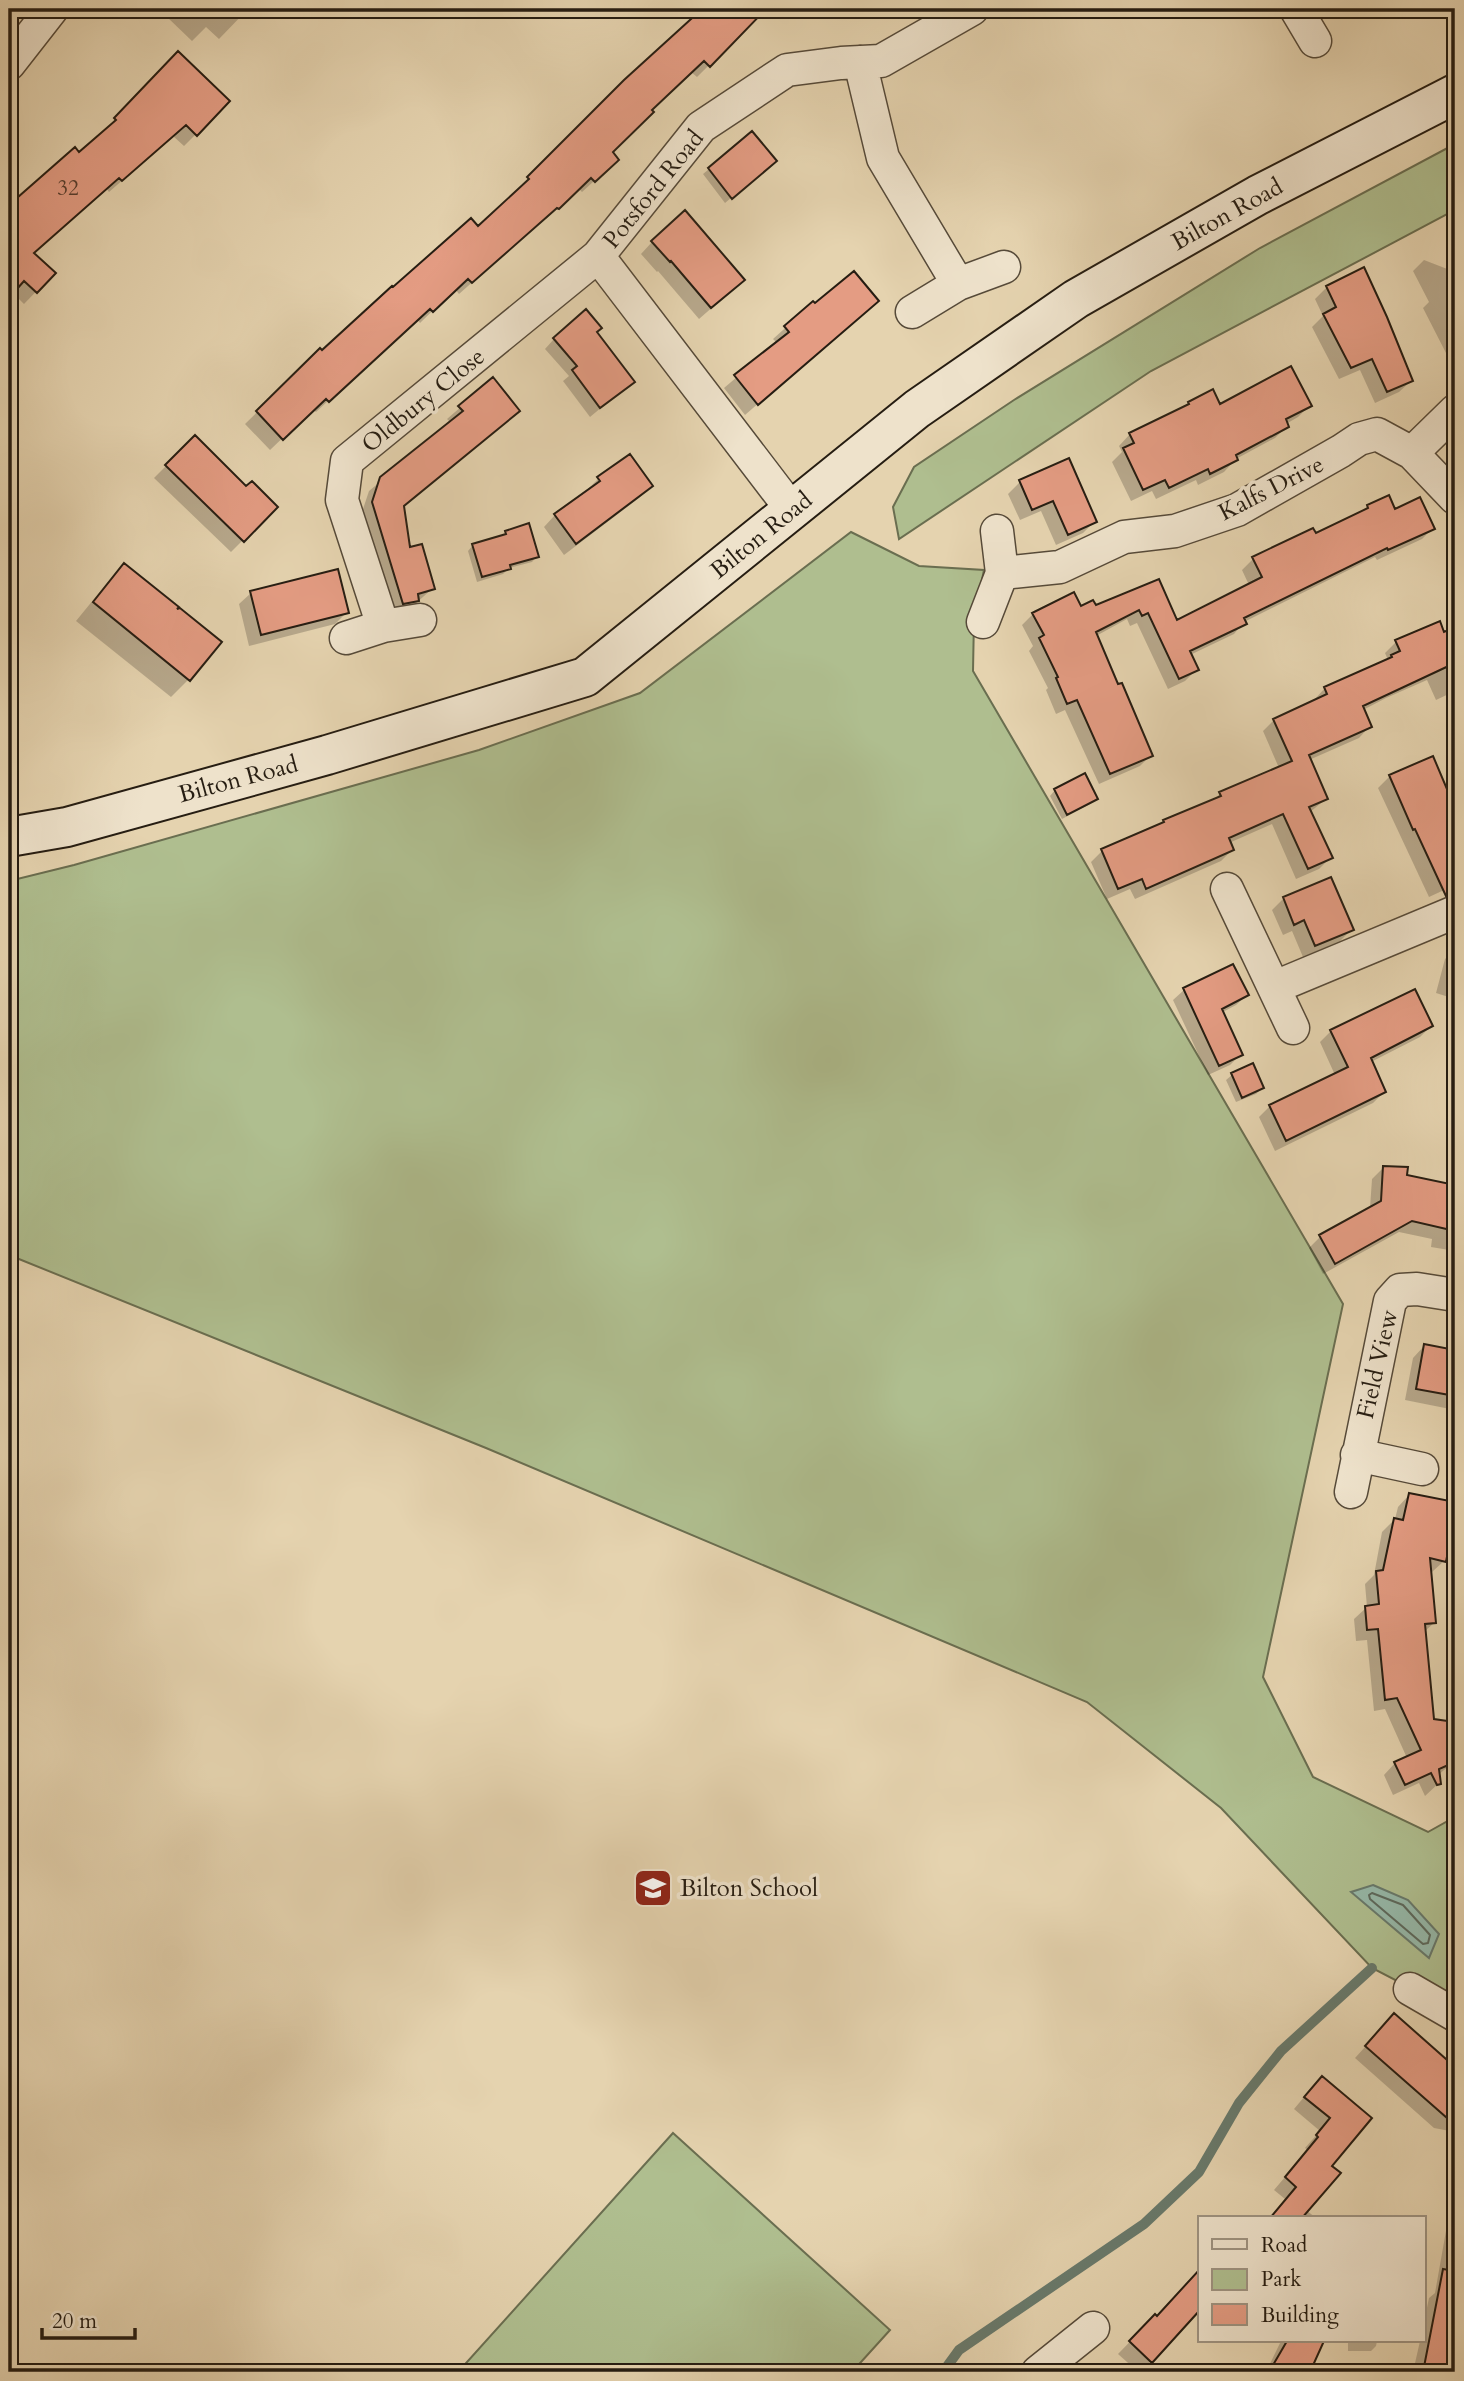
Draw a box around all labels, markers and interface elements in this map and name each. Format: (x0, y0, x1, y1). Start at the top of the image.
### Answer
street label: Potsford Road (595, 123, 712, 256)
street label: Bilton Road (1166, 170, 1289, 259)
house number: 32 (57, 174, 79, 203)
street label: Oldbury Close (355, 340, 492, 460)
street label: Kalfs Drive (1213, 448, 1330, 529)
street label: Bilton Road (703, 484, 819, 587)
street label: Bilton Road (175, 748, 302, 811)
street label: Field View (1349, 1306, 1406, 1422)
school or university icon: Bilton School (632, 1867, 674, 1909)
place label: Bilton School (680, 1872, 818, 1905)
legend (1198, 2216, 1426, 2342)
text: Road (1261, 2231, 1307, 2260)
text: Park (1261, 2265, 1302, 2294)
scale bar (42, 2297, 135, 2341)
text: Building (1261, 2301, 1339, 2330)
text: 20 m (52, 2307, 97, 2336)

